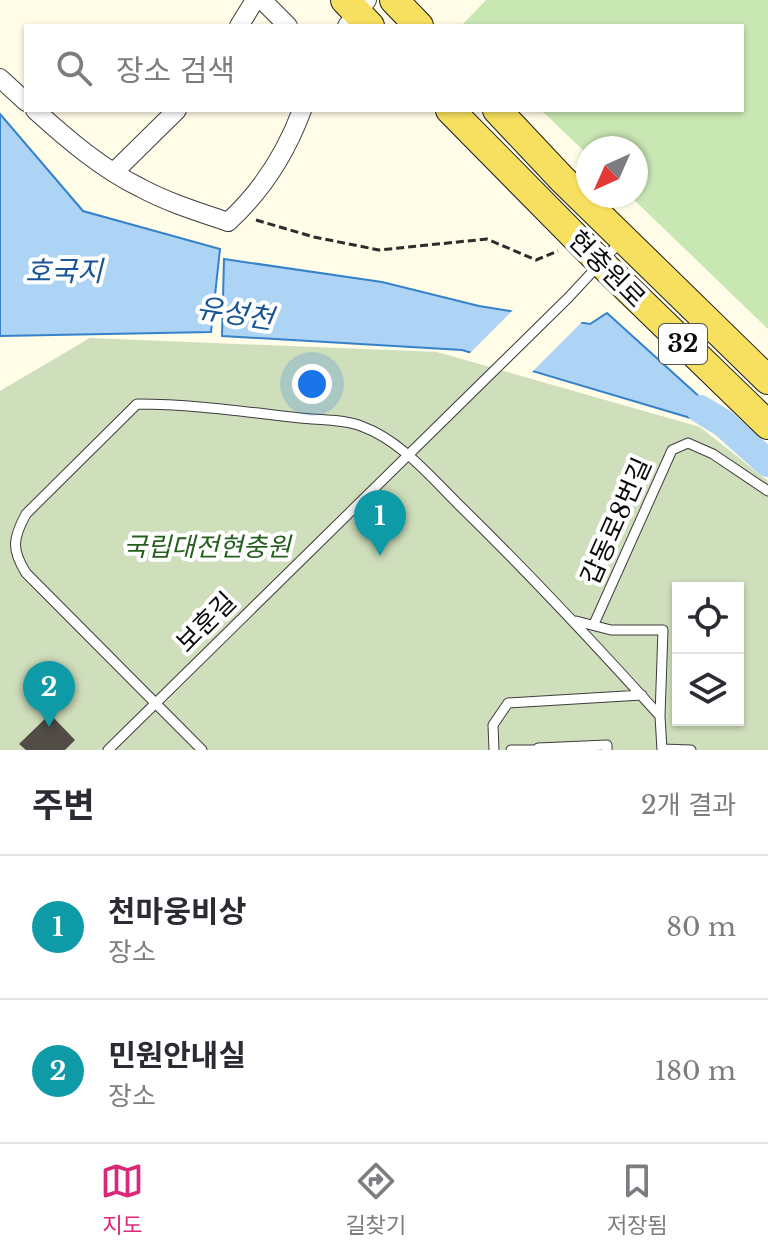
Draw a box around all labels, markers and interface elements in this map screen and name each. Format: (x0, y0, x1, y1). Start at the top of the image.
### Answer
search box (24, 24, 744, 112)
icon: search (52, 46, 96, 90)
text: 장소 검색 (116, 52, 235, 89)
north arrow (576, 136, 648, 208)
street label: 현충원로 (562, 224, 652, 314)
water label: 호국지 (25, 254, 105, 289)
water label: 유성천 (194, 290, 279, 337)
road number: 32 (659, 324, 707, 364)
your location (292, 364, 332, 404)
street label: 갑동로8번길 (574, 453, 658, 589)
pin: 1 (354, 490, 406, 556)
park label: 국립대전현충원 (123, 531, 293, 563)
map controls (672, 582, 744, 726)
button: locate (672, 582, 744, 654)
street label: 보훈길 (169, 585, 243, 659)
button: layers (672, 654, 744, 726)
pin: 2 (23, 661, 75, 727)
text: 주변 (32, 784, 95, 826)
text: 2개 결과 (641, 789, 736, 821)
text: 천마웅비상 (108, 893, 246, 930)
text: 1 (52, 911, 64, 943)
text: 80 m (666, 911, 736, 943)
text: 장소 (108, 936, 156, 968)
text: 민원안내실 (108, 1037, 246, 1074)
text: 2 (50, 1055, 66, 1087)
text: 180 m (655, 1055, 736, 1087)
text: 장소 (108, 1080, 156, 1112)
tab: 지도 (100, 1159, 144, 1239)
tab: 길찾기 (345, 1159, 406, 1239)
tab: 저장됨 (607, 1159, 668, 1239)

